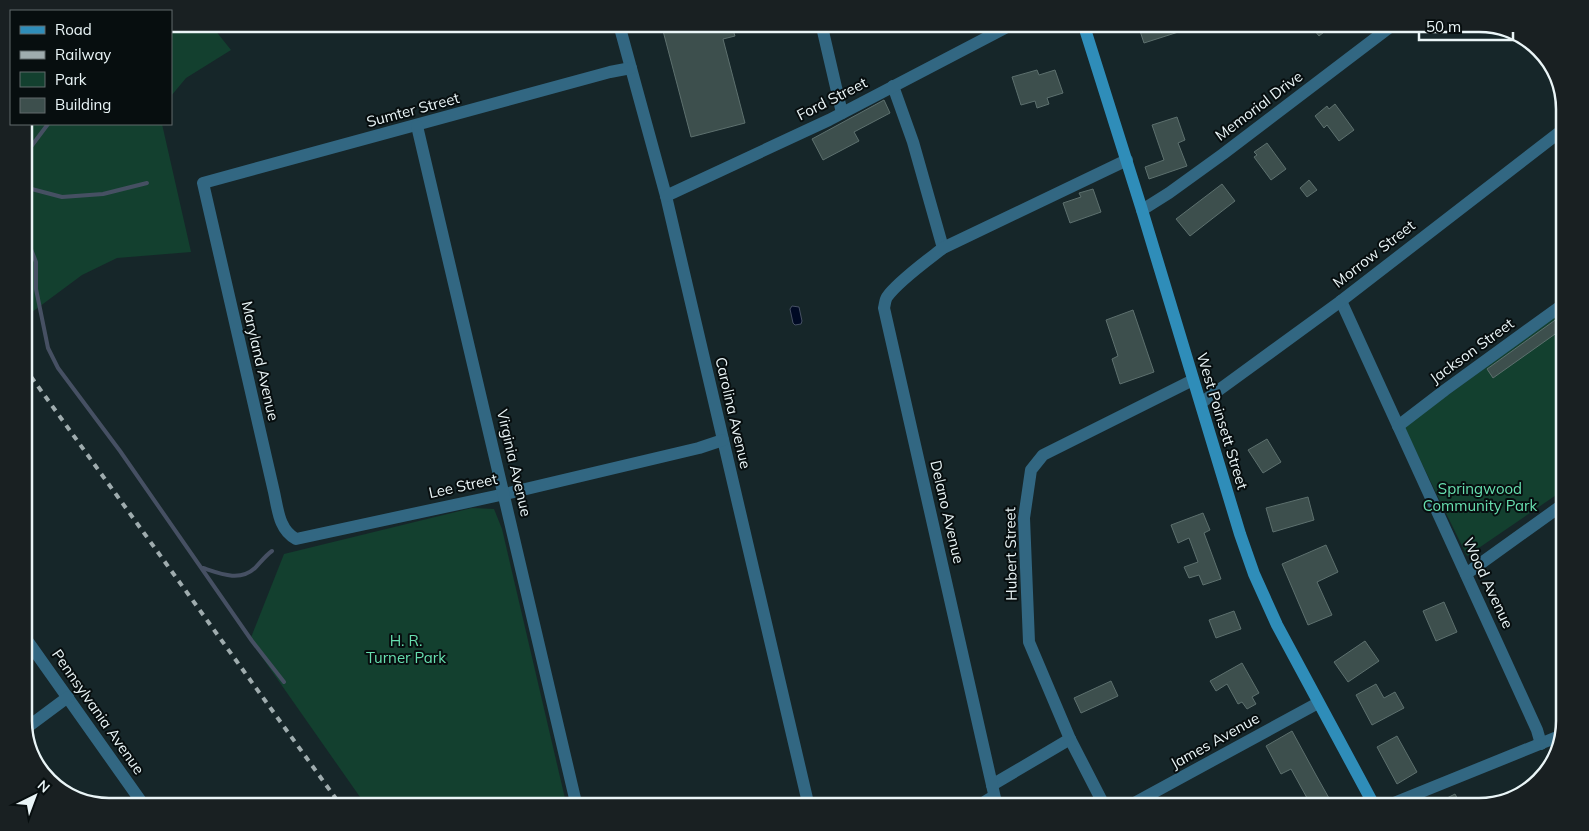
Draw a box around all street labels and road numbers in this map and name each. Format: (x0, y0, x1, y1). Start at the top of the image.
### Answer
street label: Memorial Drive (1211, 67, 1306, 145)
street label: Ford Street (793, 73, 870, 124)
street label: Sumter Street (364, 88, 461, 131)
street label: Morrow Street (1329, 216, 1419, 292)
street label: Maryland Avenue (237, 299, 283, 423)
street label: Jackson Street (1426, 314, 1517, 387)
street label: West Poinsett Street (1193, 350, 1252, 492)
street label: Carolina Avenue (711, 355, 756, 471)
street label: Virginia Avenue (493, 407, 536, 518)
street label: Delano Avenue (926, 458, 969, 565)
street label: Lee Street (427, 469, 499, 502)
street label: Hubert Street (1000, 507, 1021, 601)
street label: Wood Avenue (1459, 534, 1518, 631)
street label: Pennsylvania Avenue (48, 646, 149, 778)
street label: James Avenue (1167, 708, 1263, 773)

